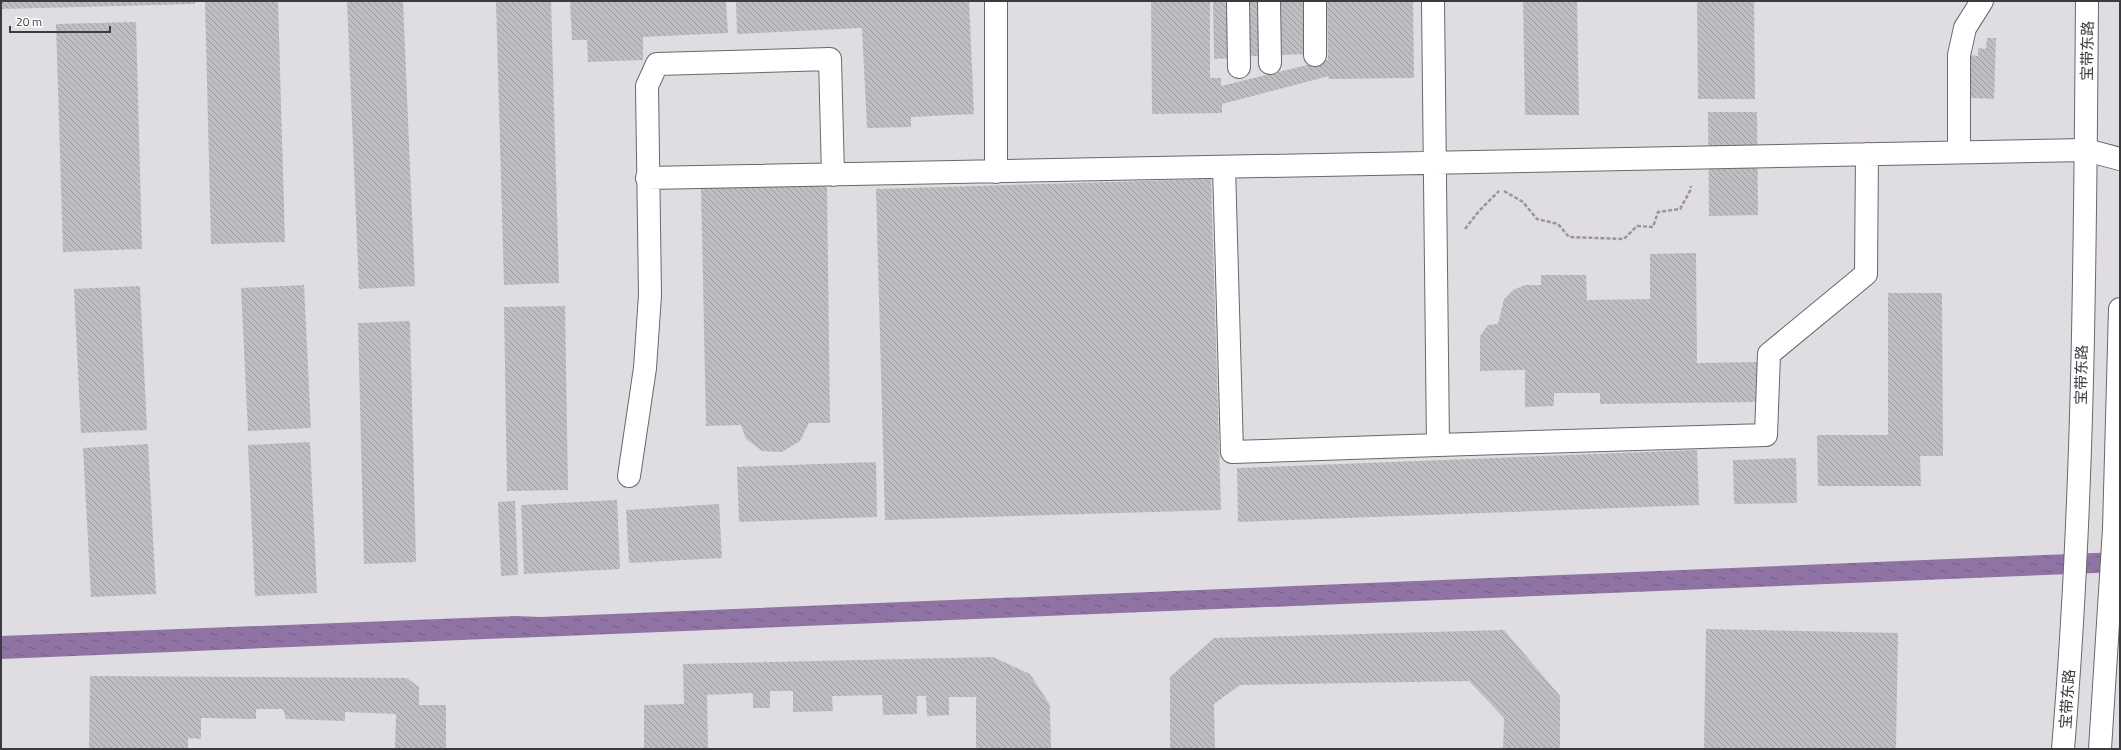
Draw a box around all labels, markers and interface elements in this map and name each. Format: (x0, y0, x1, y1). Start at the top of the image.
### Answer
scale bar (10, 8, 110, 34)
text: 20 m (16, 12, 42, 31)
street label: 宝带东路 (2075, 21, 2099, 81)
street label: 宝带东路 (2069, 345, 2093, 405)
street label: 宝带东路 (2053, 668, 2081, 730)

